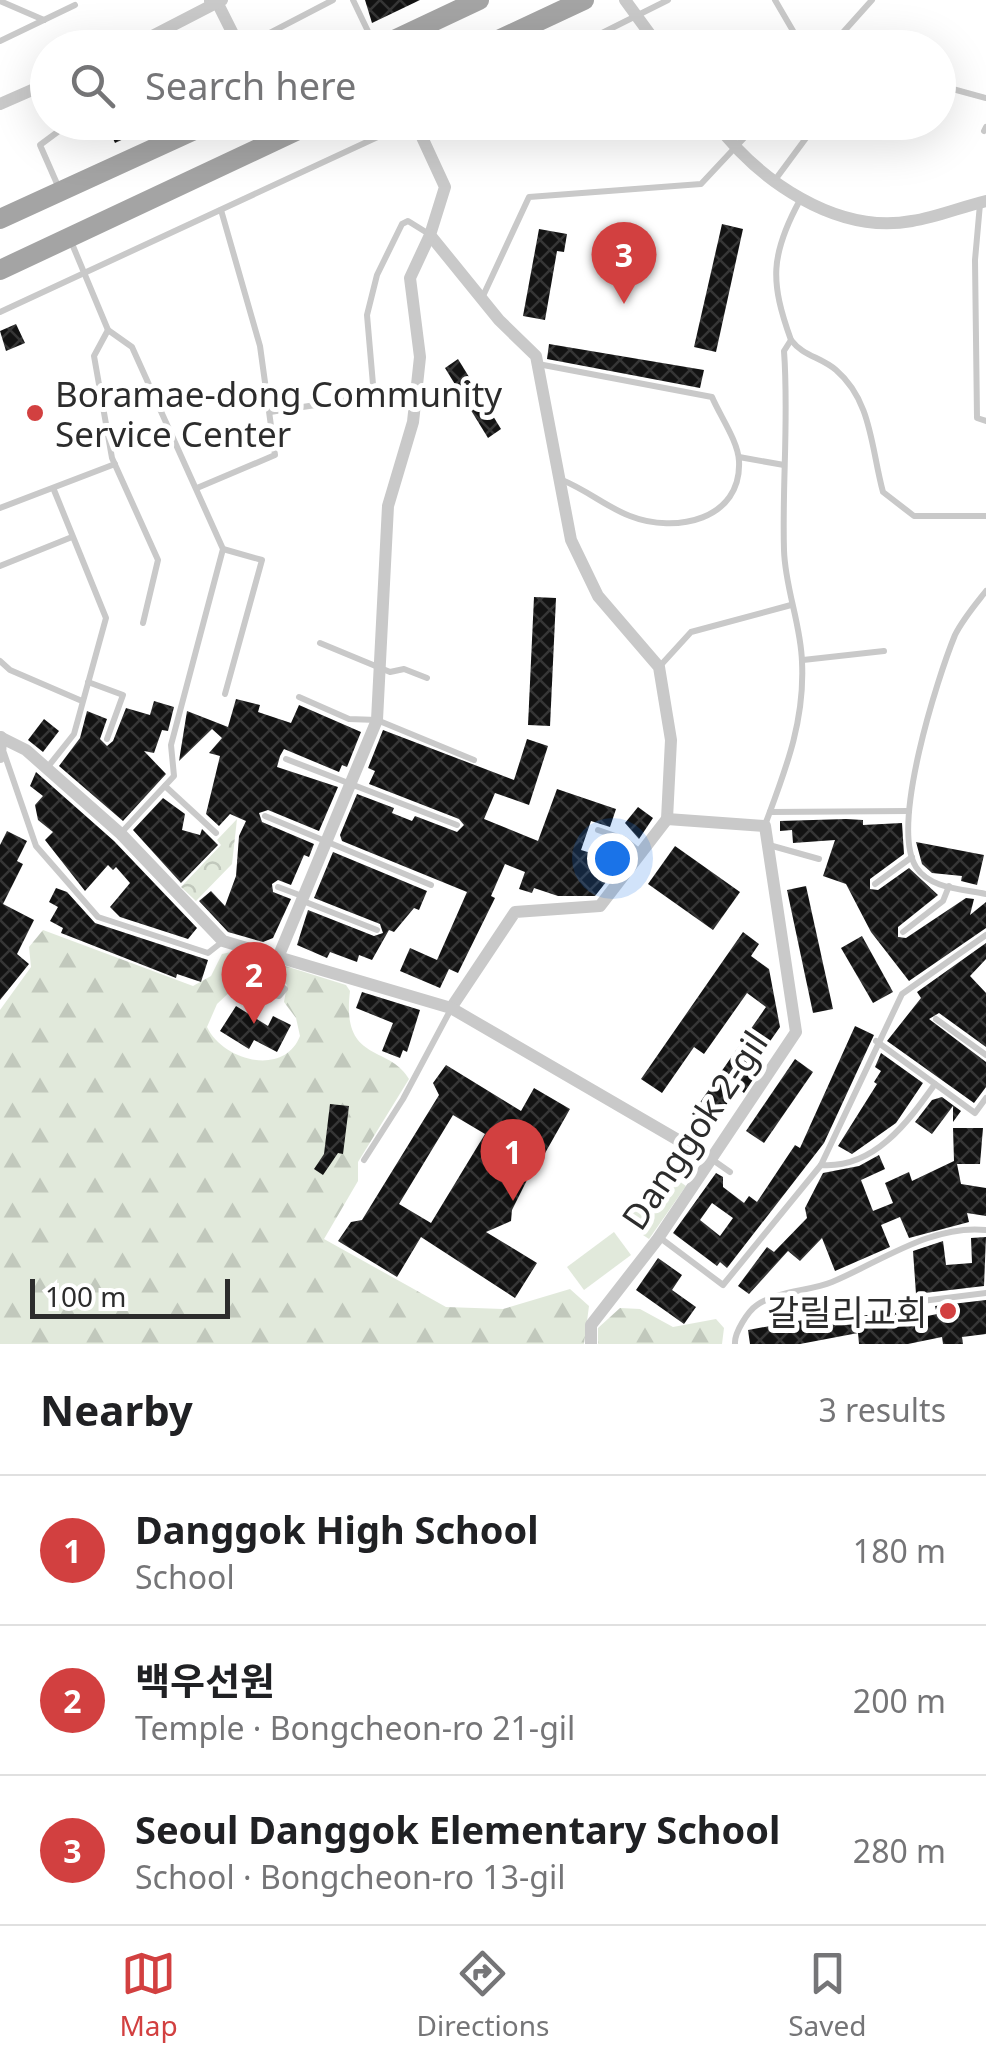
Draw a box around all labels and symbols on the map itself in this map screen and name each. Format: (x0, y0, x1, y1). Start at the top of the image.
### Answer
pin: 3 (592, 222, 656, 304)
place label: Boramae-dong Community Service Center (55, 370, 502, 457)
marker: Boramae-dong Community Service Center (24, 402, 46, 424)
your location (587, 833, 638, 884)
pin: 2 (222, 942, 286, 1024)
street label: Danggok 2-gil (610, 1022, 778, 1238)
pin: 1 (480, 1118, 546, 1201)
scale bar (30, 1274, 230, 1318)
place label: 갈릴리교회 (767, 1288, 928, 1335)
marker: 갈릴리교회 (937, 1300, 959, 1322)

